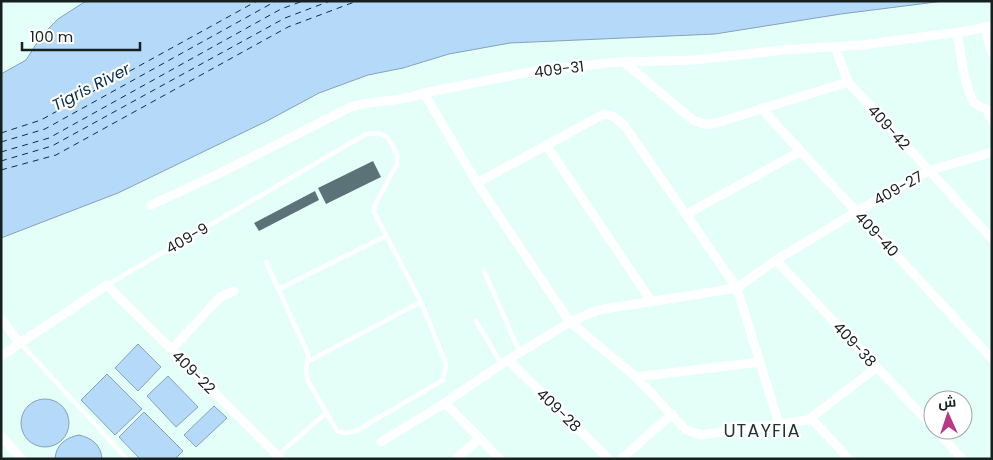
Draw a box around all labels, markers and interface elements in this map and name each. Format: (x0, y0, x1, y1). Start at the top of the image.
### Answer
scale bar (22, 20, 140, 52)
text: 100 m (30, 26, 73, 47)
street label: 409-31 (533, 56, 585, 82)
water label: Tigris River (48, 57, 135, 117)
street label: 409-42 (863, 100, 915, 154)
street label: 409-27 (870, 166, 926, 210)
street label: 409-40 (850, 207, 904, 261)
street label: 409-9 (162, 217, 212, 259)
street label: 409-38 (829, 317, 881, 371)
street label: 409-22 (168, 346, 220, 398)
street label: 409-28 (532, 383, 586, 437)
north arrow (923, 390, 973, 440)
text: ش (938, 392, 957, 412)
district label: UTAYFIA (723, 418, 801, 443)

